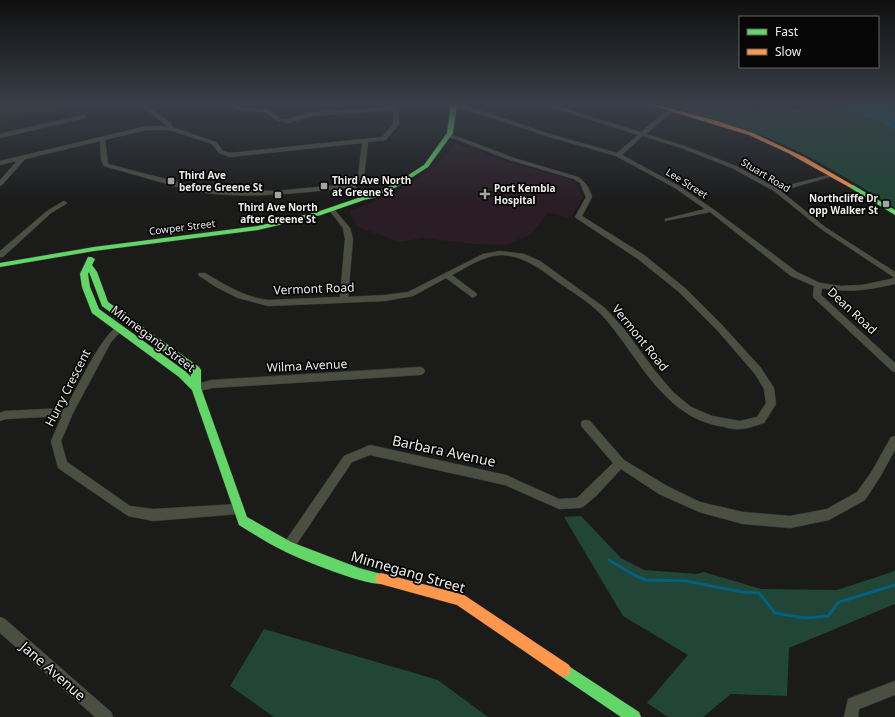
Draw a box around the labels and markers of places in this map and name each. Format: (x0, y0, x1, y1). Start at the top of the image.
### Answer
place label: Third Ave before Greene St (179, 168, 263, 194)
place label: Third Ave North at Greene St (332, 173, 411, 199)
marker: Third Ave before Greene St (166, 176, 176, 186)
marker: Third Ave North at Greene St (319, 181, 329, 191)
place label: Port Kembla Hospital (494, 181, 556, 207)
marker: Port Kembla Hospital (479, 188, 491, 200)
marker: Third Ave North after Greene St (273, 190, 283, 200)
place label: Northcliffe Dr opp Walker St (809, 191, 879, 217)
marker: Northcliffe Dr opp Walker St (881, 199, 891, 209)
place label: Third Ave North after Greene St (238, 200, 318, 226)

